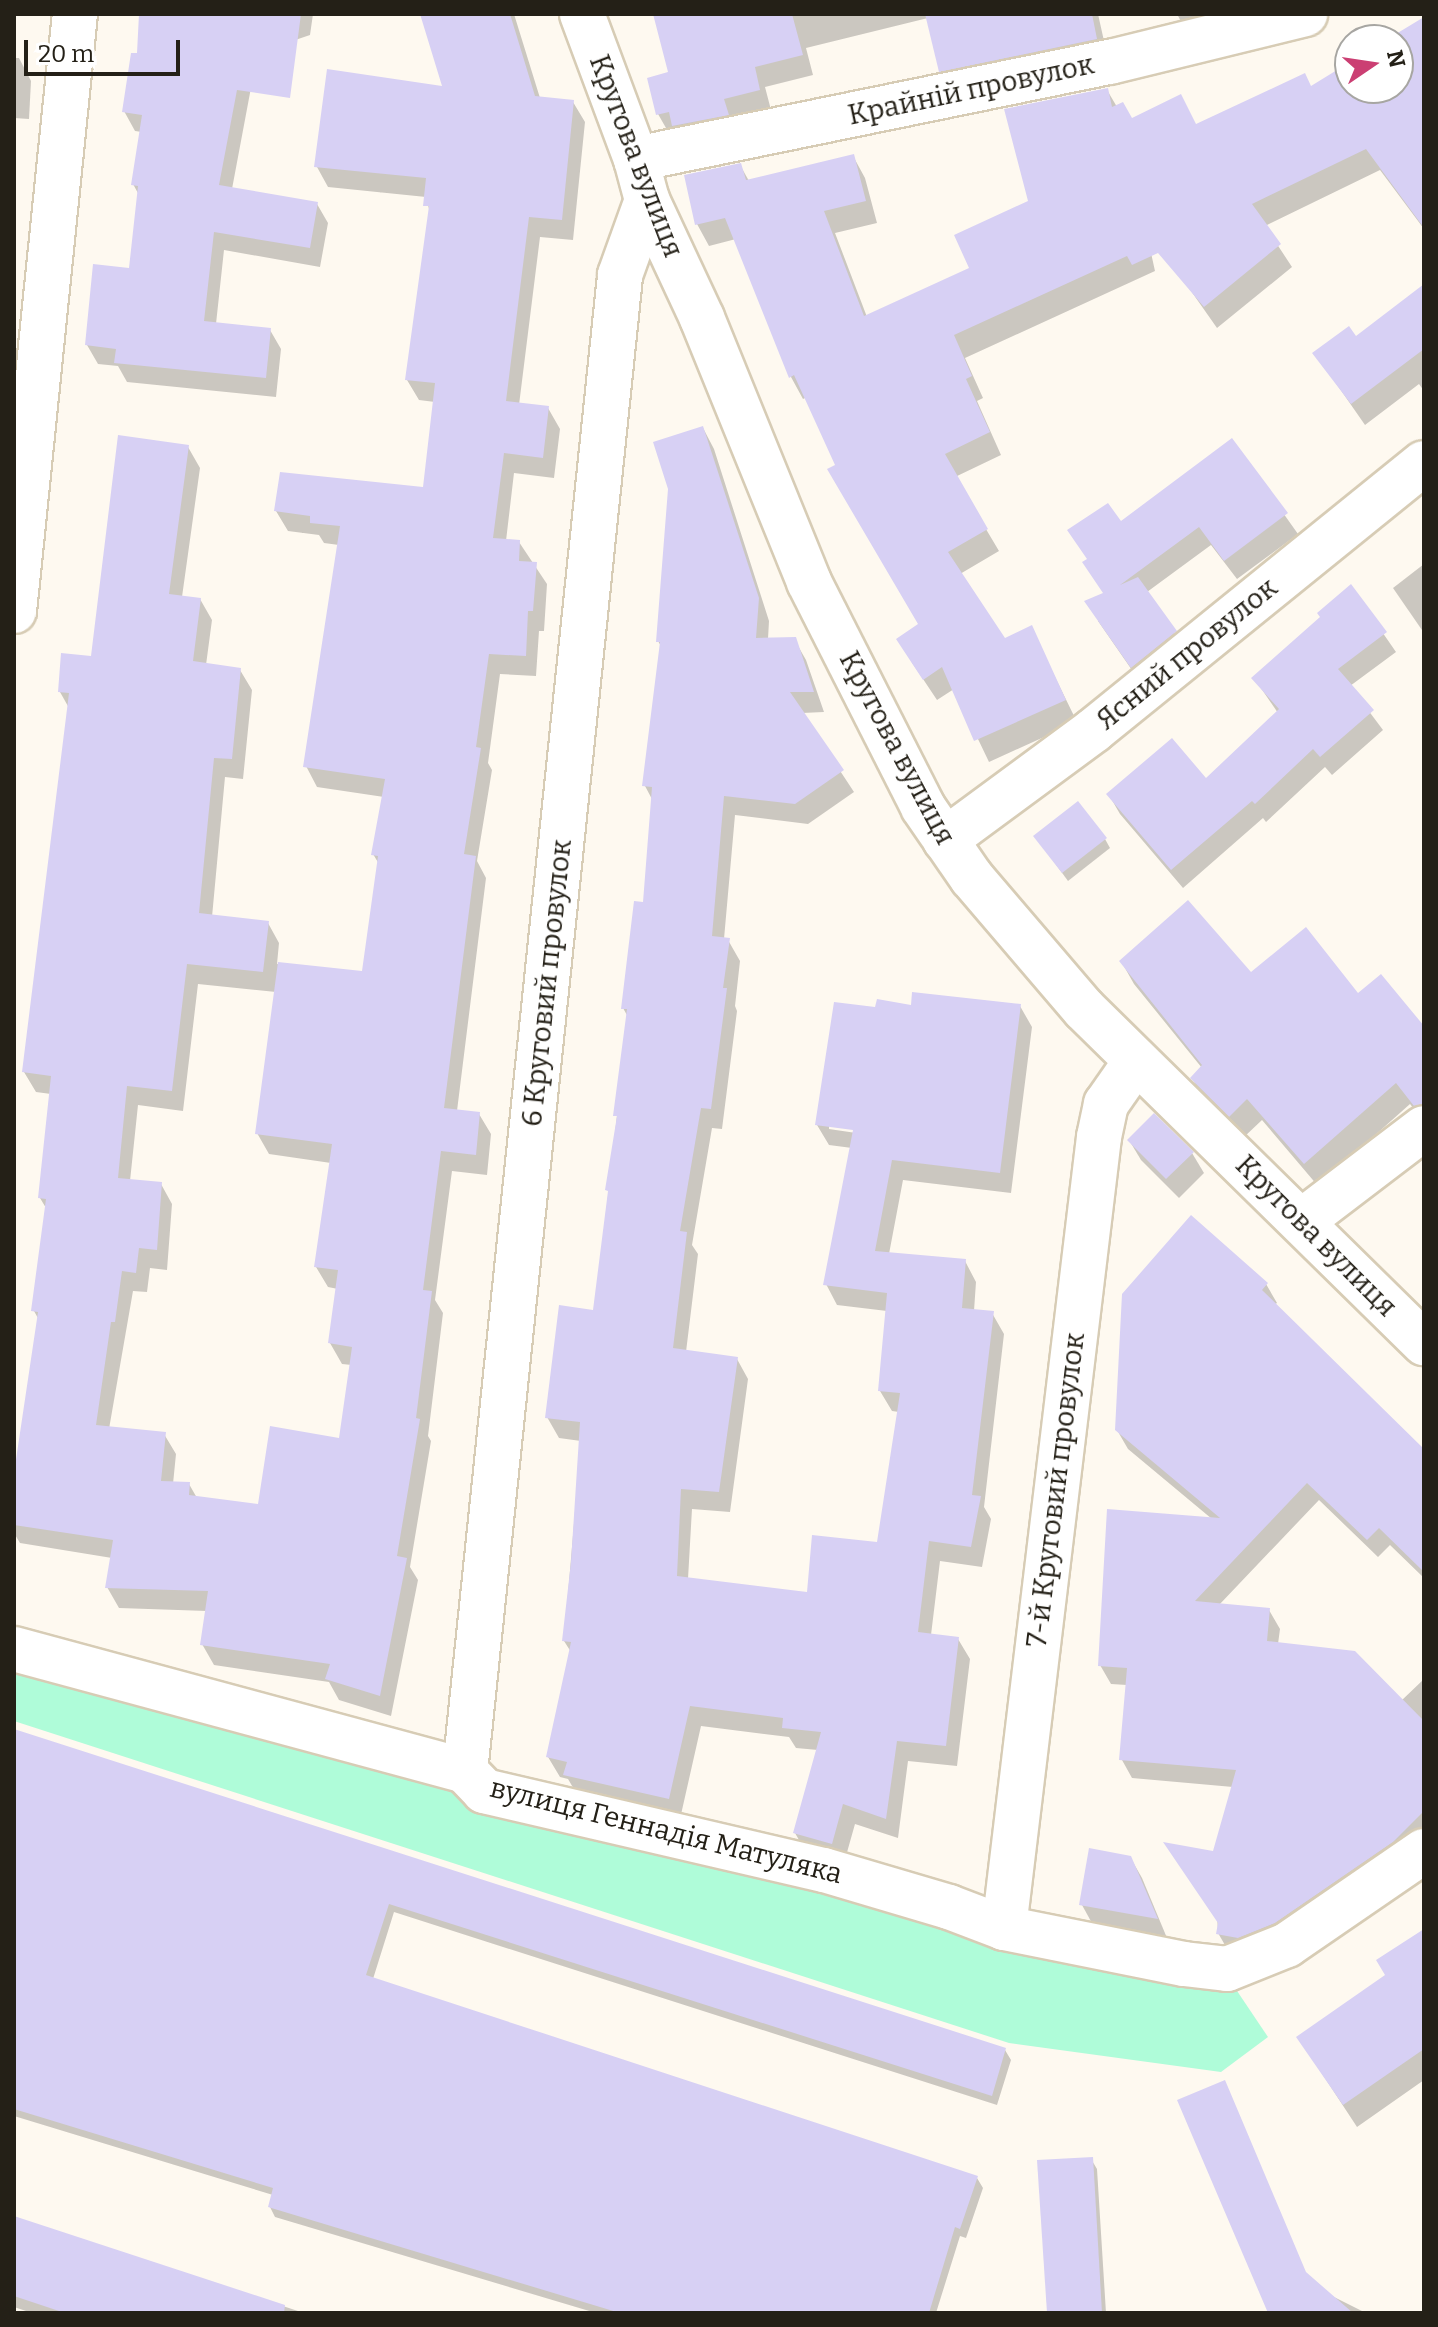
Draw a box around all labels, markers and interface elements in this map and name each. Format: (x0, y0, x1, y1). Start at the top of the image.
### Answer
scale bar (28, 24, 184, 74)
north arrow (1334, 24, 1414, 104)
text: 20 m (38, 40, 94, 68)
street label: Крайній провулок (845, 48, 1097, 132)
text: N (1381, 48, 1411, 70)
street label: Кругова вулиця (582, 50, 690, 262)
street label: Ясний провулок (1090, 571, 1284, 737)
street label: Кругова вулиця (832, 646, 962, 850)
street label: 6 Круговий провулок (515, 838, 579, 1128)
street label: Кругова вулиця (1228, 1148, 1404, 1324)
street label: 7-й Круговий провулок (1020, 1331, 1092, 1649)
street label: вулиця Геннадія Матуляка (486, 1771, 846, 1891)

